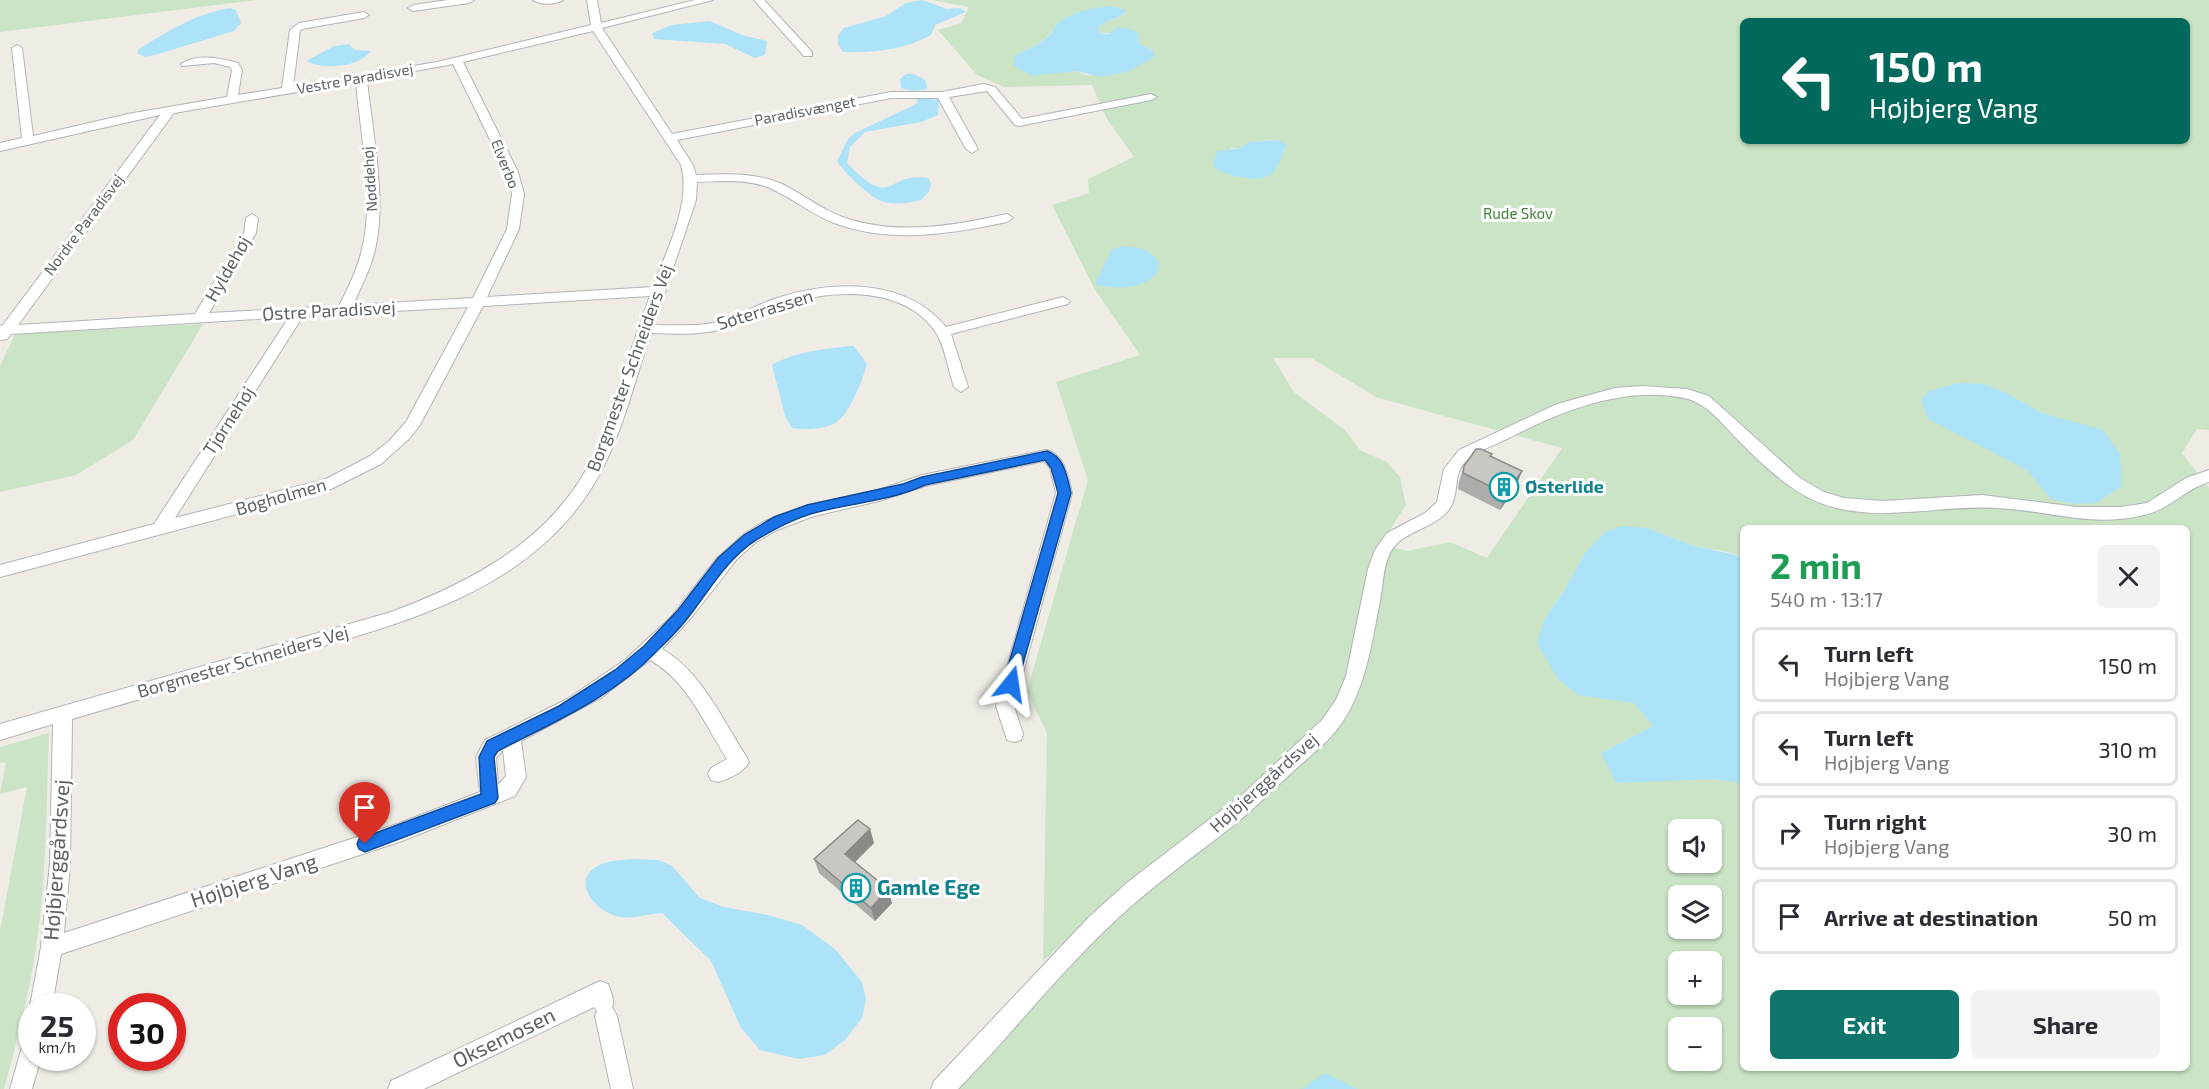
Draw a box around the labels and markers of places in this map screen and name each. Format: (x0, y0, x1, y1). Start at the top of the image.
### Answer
building icon: Østerlide (1488, 471, 1520, 503)
place label: Østerlide (1525, 475, 1604, 497)
pin (339, 782, 390, 844)
building icon: Gamle Ege (840, 872, 872, 904)
place label: Gamle Ege (877, 874, 981, 899)

